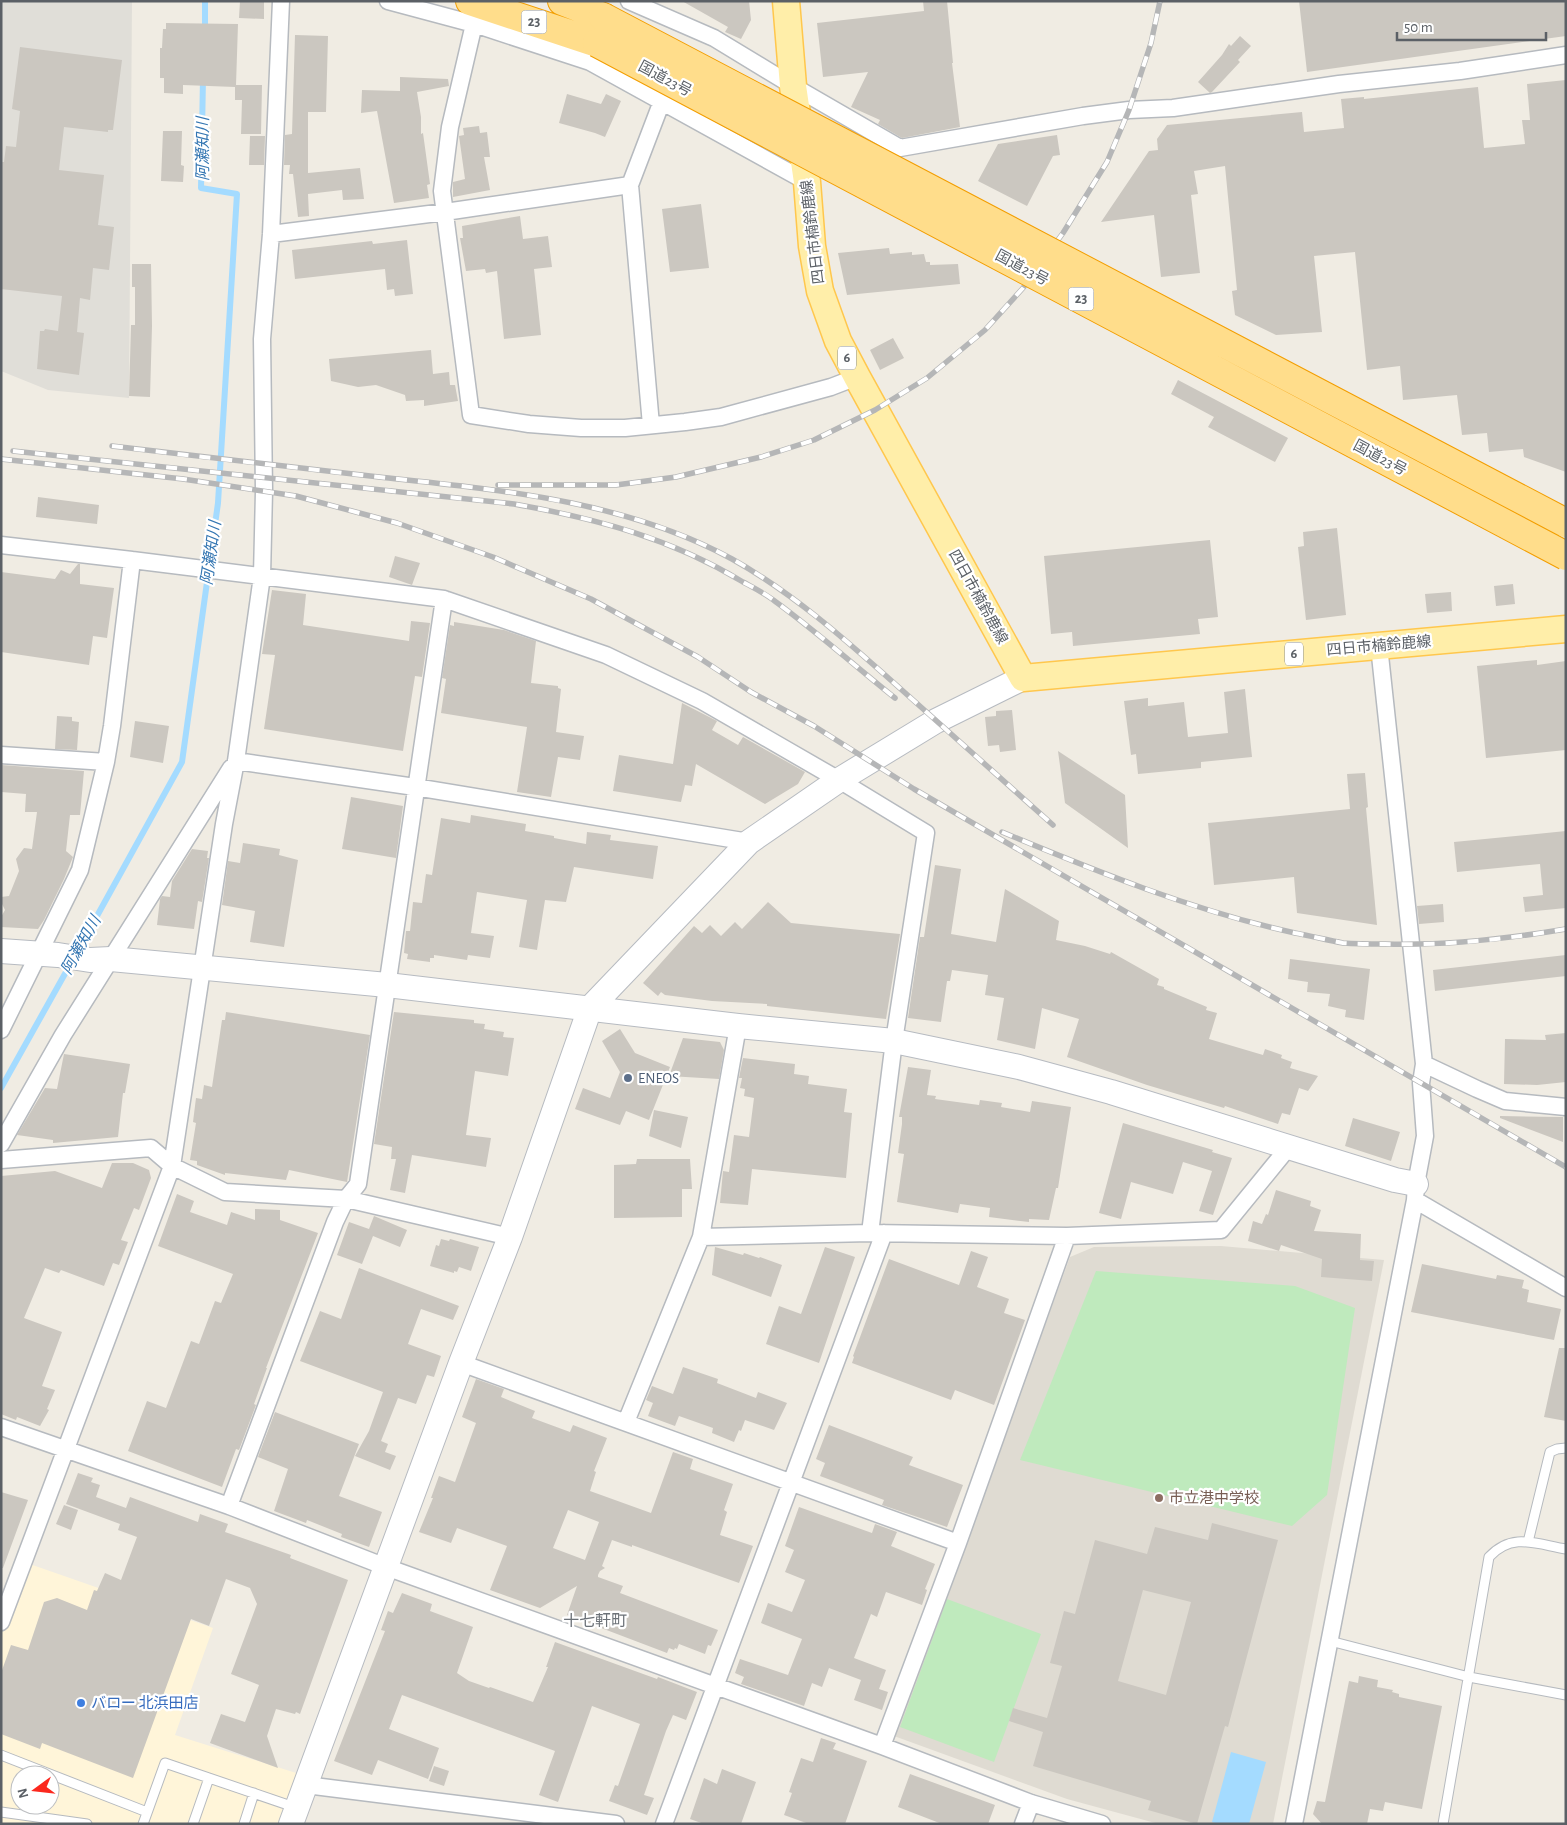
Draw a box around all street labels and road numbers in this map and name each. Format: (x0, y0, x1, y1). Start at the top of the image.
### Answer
road number: 23 (522, 11, 546, 34)
street label: 国道23号 (636, 58, 695, 99)
street label: 四日市楠鈴鹿線 (798, 179, 827, 285)
street label: 国道23号 (993, 247, 1052, 288)
road number: 23 (1068, 288, 1094, 310)
road number: 6 (838, 346, 856, 369)
street label: 国道23号 (1351, 437, 1410, 478)
street label: 四日市楠鈴鹿線 (946, 547, 1011, 647)
street label: 四日市楠鈴鹿線 (1326, 633, 1432, 658)
road number: 6 (1285, 642, 1303, 666)

